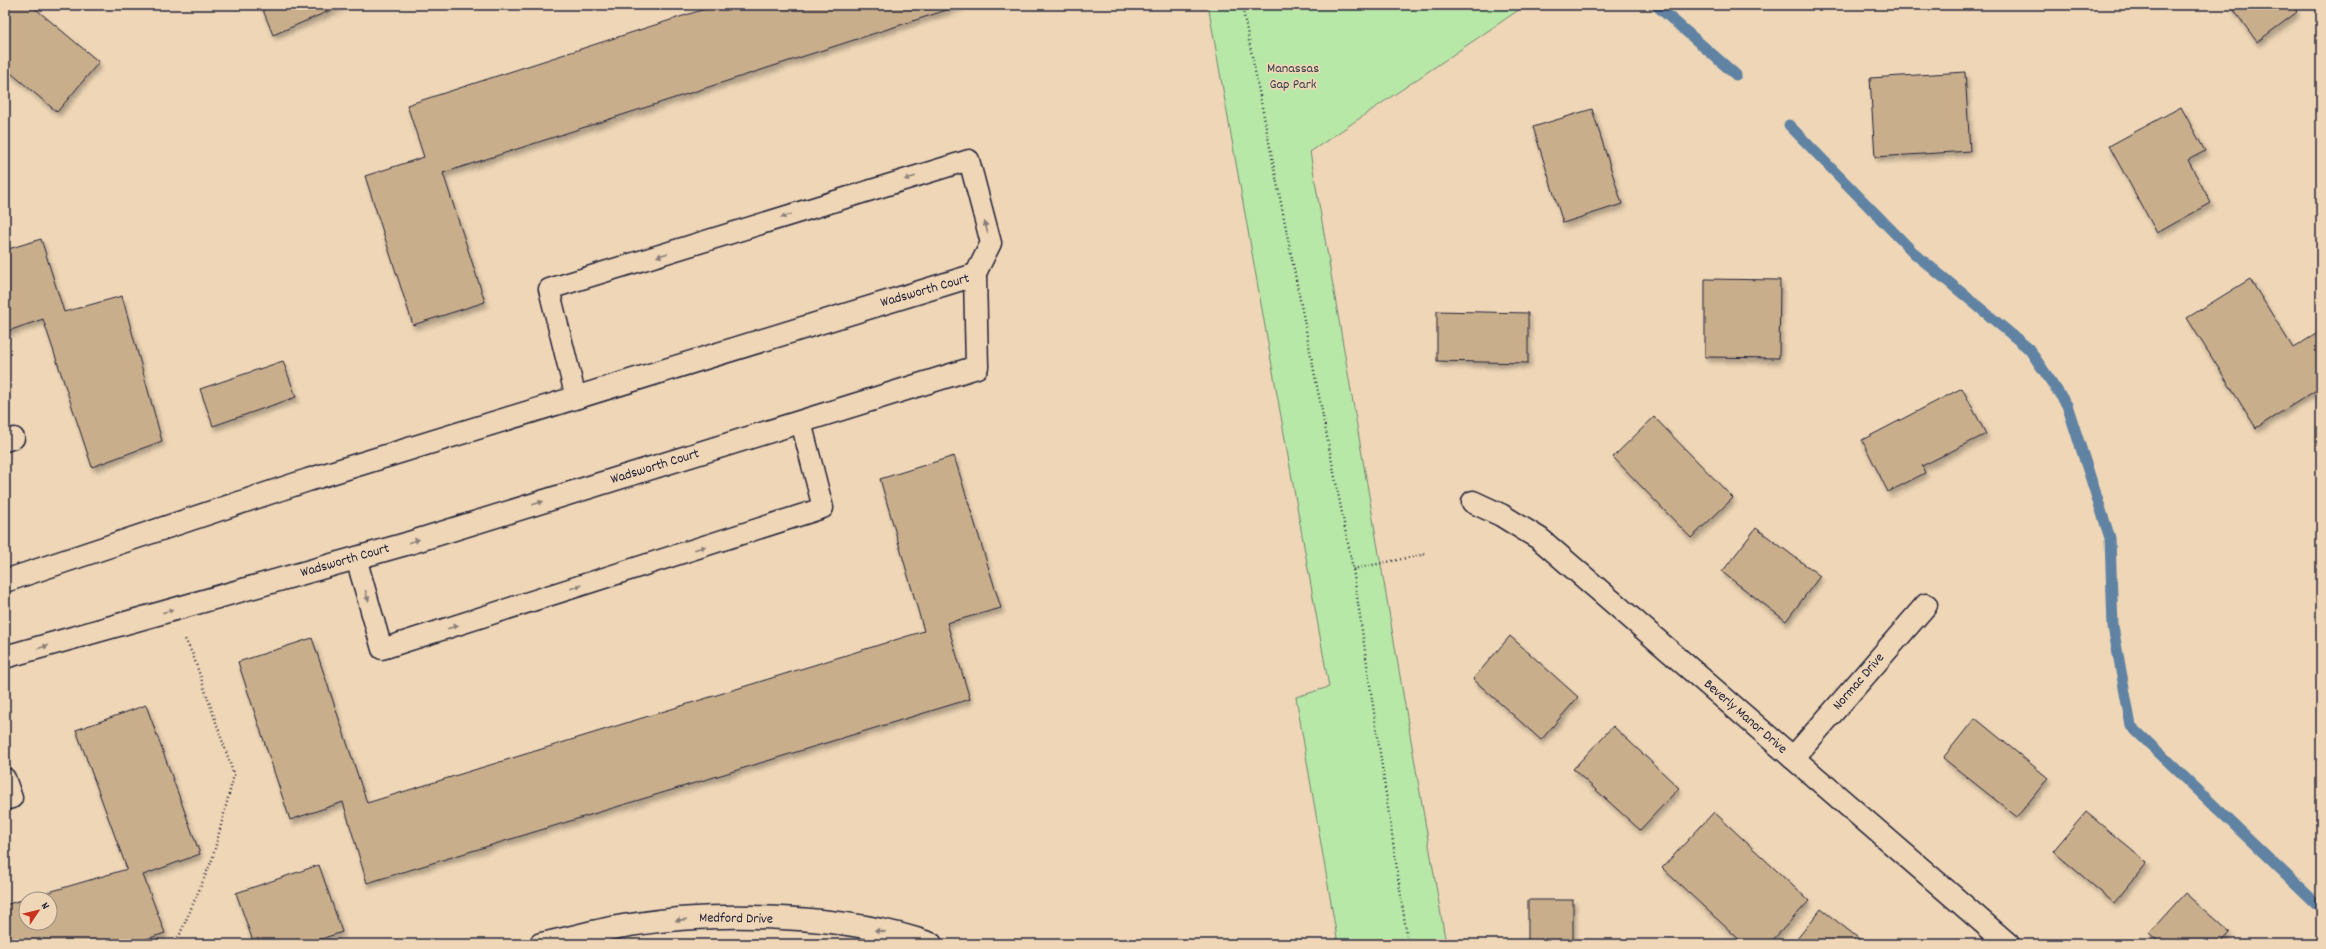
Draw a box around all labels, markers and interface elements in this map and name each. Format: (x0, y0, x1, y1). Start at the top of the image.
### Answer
park label: Manassas Gap Park (1267, 59, 1319, 95)
one-way arrow (904, 175, 916, 181)
one-way arrow (780, 213, 792, 219)
one-way arrow (983, 220, 989, 233)
one-way arrow (655, 252, 667, 258)
street label: Wadsworth Court (878, 269, 972, 313)
street label: Wadsworth Court (608, 444, 702, 490)
one-way arrow (532, 500, 544, 506)
one-way arrow (408, 538, 420, 544)
street label: Wadsworth Court (298, 539, 392, 583)
one-way arrow (695, 544, 707, 550)
one-way arrow (571, 584, 583, 590)
one-way arrow (364, 590, 370, 602)
one-way arrow (162, 608, 174, 614)
one-way arrow (447, 624, 459, 630)
one-way arrow (36, 643, 49, 649)
street label: Normac Drive (1828, 649, 1890, 715)
street label: Beverly Manor Drive (1699, 675, 1791, 759)
north arrow (18, 891, 58, 931)
text: N (36, 900, 53, 914)
street label: Medford Drive (699, 908, 773, 930)
one-way arrow (675, 916, 687, 923)
one-way arrow (874, 928, 886, 934)

